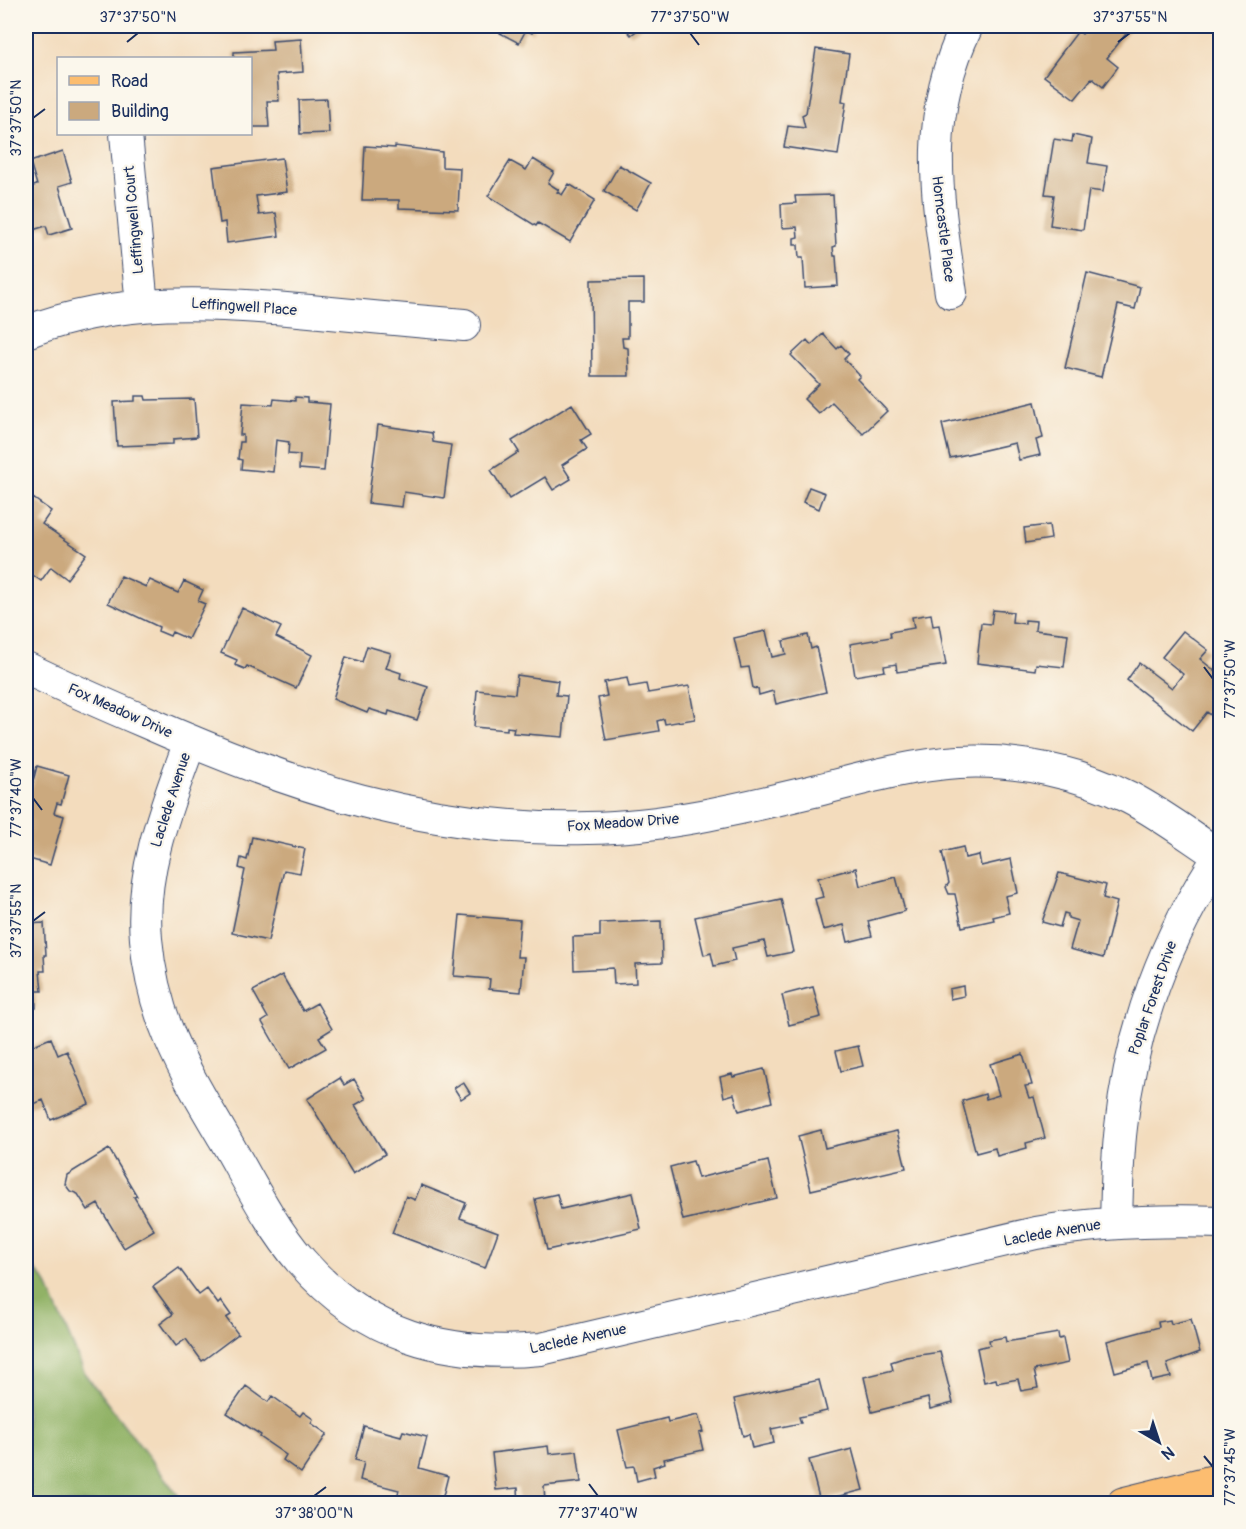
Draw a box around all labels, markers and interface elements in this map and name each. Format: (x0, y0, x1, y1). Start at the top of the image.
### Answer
text: 37°37'50"N (100, 8, 176, 27)
text: 77°37'50"W (651, 8, 730, 27)
text: 37°37'55"N (1093, 8, 1167, 27)
legend (57, 57, 252, 135)
text: Road (111, 70, 148, 93)
text: 37°37'50"N (7, 80, 26, 156)
text: Building (111, 100, 169, 123)
street label: Leffingwell Court (120, 164, 148, 275)
street label: Horncastle Place (927, 175, 959, 284)
street label: Leffingwell Place (190, 294, 298, 320)
text: 77°37'50"W (1221, 639, 1240, 719)
street label: Fox Meadow Drive (65, 679, 176, 743)
street label: Laclede Avenue (147, 750, 195, 850)
text: 77°37'40"W (7, 758, 26, 838)
street label: Fox Meadow Drive (566, 810, 680, 836)
text: 37°37'55"N (7, 884, 26, 958)
street label: Poplar Forest Drive (1125, 938, 1182, 1058)
street label: Laclede Avenue (1002, 1215, 1103, 1251)
street label: Laclede Avenue (528, 1319, 629, 1359)
north arrow (1129, 1412, 1189, 1472)
text: 77°37'45"W (1221, 1428, 1240, 1506)
text: N (1157, 1442, 1178, 1464)
text: 37°38'00"N (275, 1504, 353, 1523)
text: 77°37'40"W (558, 1504, 638, 1523)

